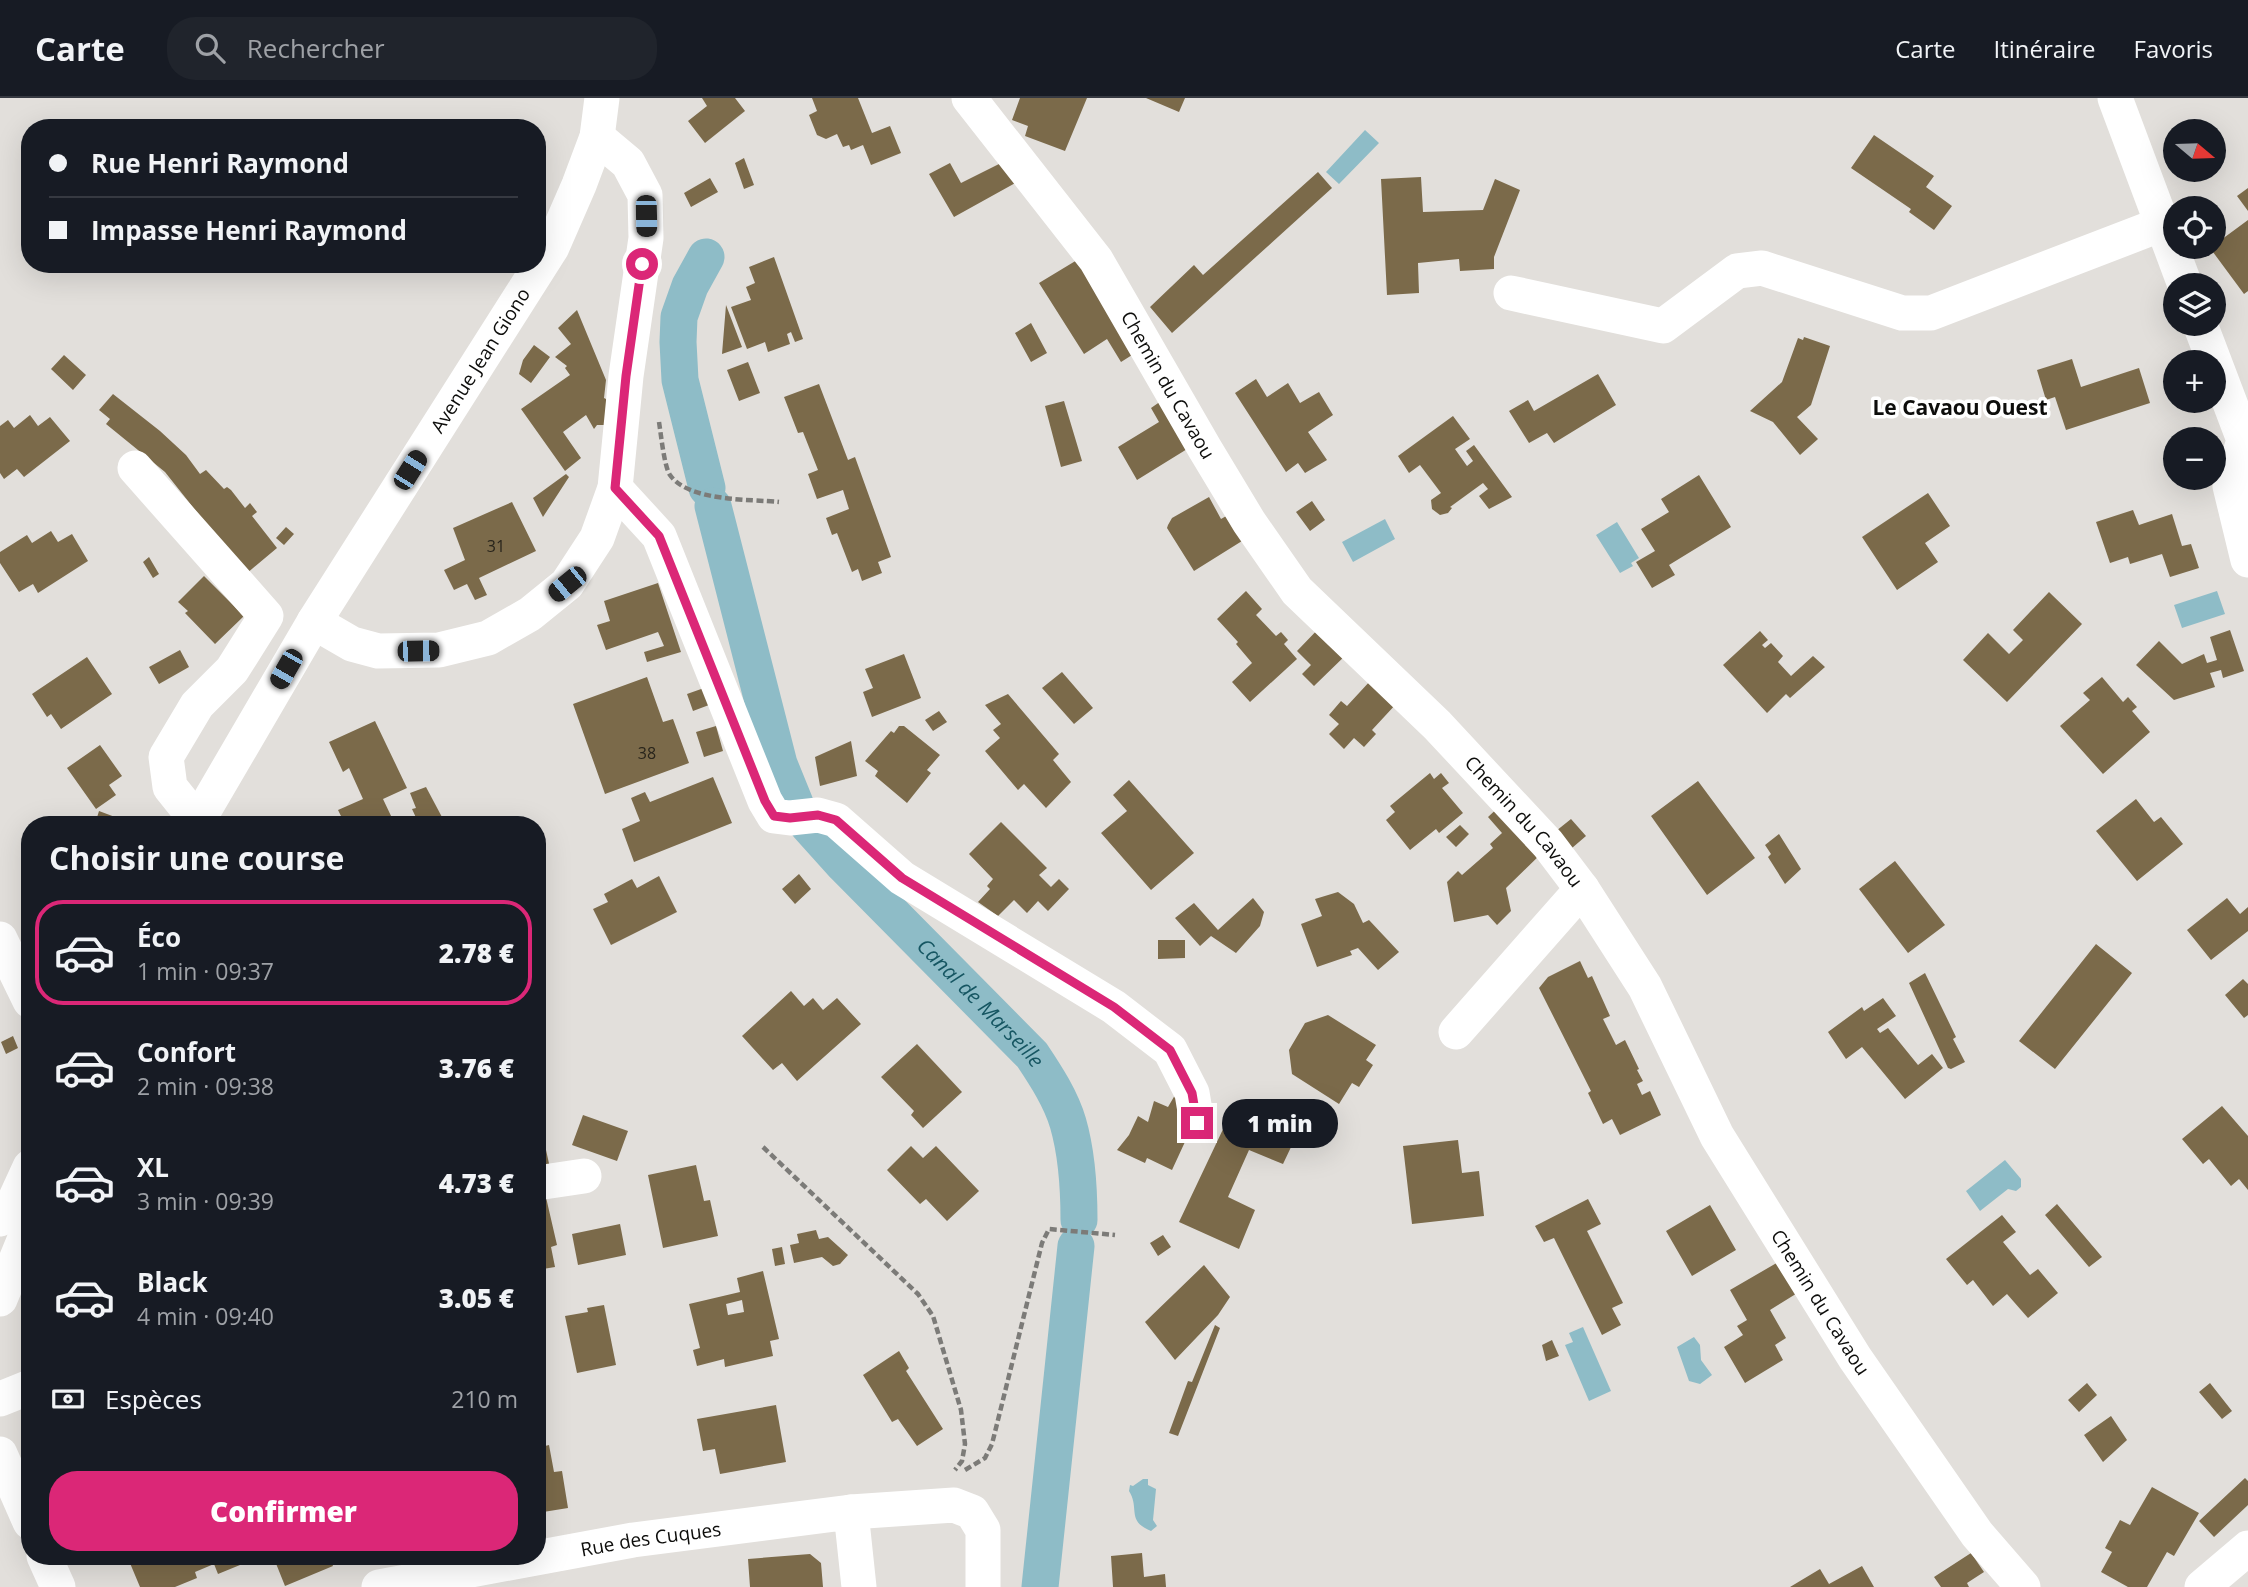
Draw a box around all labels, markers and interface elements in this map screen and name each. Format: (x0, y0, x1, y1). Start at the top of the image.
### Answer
search box (167, 17, 657, 80)
text: Carte (35, 26, 125, 71)
icon: search (191, 29, 229, 67)
text: Rechercher (247, 30, 385, 66)
text: Carte (1895, 32, 1956, 65)
text: Itinéraire (1994, 32, 2096, 65)
text: Favoris (2134, 32, 2213, 65)
north arrow (2163, 119, 2226, 182)
map controls (2163, 119, 2226, 490)
text: Rue Henri Raymond (91, 145, 349, 181)
car (636, 195, 657, 237)
button: locate (2163, 196, 2226, 259)
text: Impasse Henri Raymond (91, 212, 407, 248)
route start (626, 248, 658, 280)
button: layers (2163, 273, 2226, 336)
street label: Avenue Jean Giono (424, 283, 536, 438)
street label: Chemin du Cavaou (1115, 306, 1221, 464)
button: + (2163, 350, 2226, 413)
district label: Le Cavaou Ouest (1872, 393, 2048, 421)
button: − (2163, 427, 2226, 490)
car (390, 447, 431, 493)
house number: 31 (487, 535, 505, 557)
car (545, 563, 590, 605)
car (397, 640, 440, 662)
car (267, 646, 306, 692)
house number: 38 (638, 742, 656, 764)
street label: Chemin du Cavaou (1459, 750, 1589, 892)
text: Choisir une course (49, 836, 344, 879)
text: Éco (137, 919, 181, 955)
icon: car (53, 921, 116, 984)
water label: Canal de Marseille (911, 932, 1051, 1072)
text: 2.78 € (439, 935, 514, 971)
text: 1 min · 09:37 (137, 955, 274, 987)
text: Confort (137, 1034, 236, 1070)
icon: car (53, 1036, 116, 1099)
text: 3.76 € (439, 1050, 514, 1086)
text: 2 min · 09:38 (137, 1070, 274, 1102)
callout: 1 min (1222, 1098, 1337, 1148)
route end (1181, 1107, 1213, 1139)
text: 1 min (1247, 1107, 1313, 1139)
text: XL (137, 1149, 169, 1185)
icon: car (53, 1151, 116, 1214)
text: 4.73 € (439, 1165, 514, 1201)
text: 3 min · 09:39 (137, 1185, 274, 1217)
street label: Chemin du Cavaou (1765, 1224, 1876, 1380)
text: Black (137, 1264, 208, 1300)
icon: car (53, 1266, 116, 1329)
text: 3.05 € (439, 1280, 514, 1316)
text: 4 min · 09:40 (137, 1300, 274, 1332)
icon: cash (49, 1380, 87, 1418)
text: Espèces (105, 1381, 202, 1417)
text: 210 m (451, 1383, 518, 1415)
button: Confirmer (49, 1471, 518, 1551)
street label: Rue des Cuques (578, 1516, 723, 1562)

